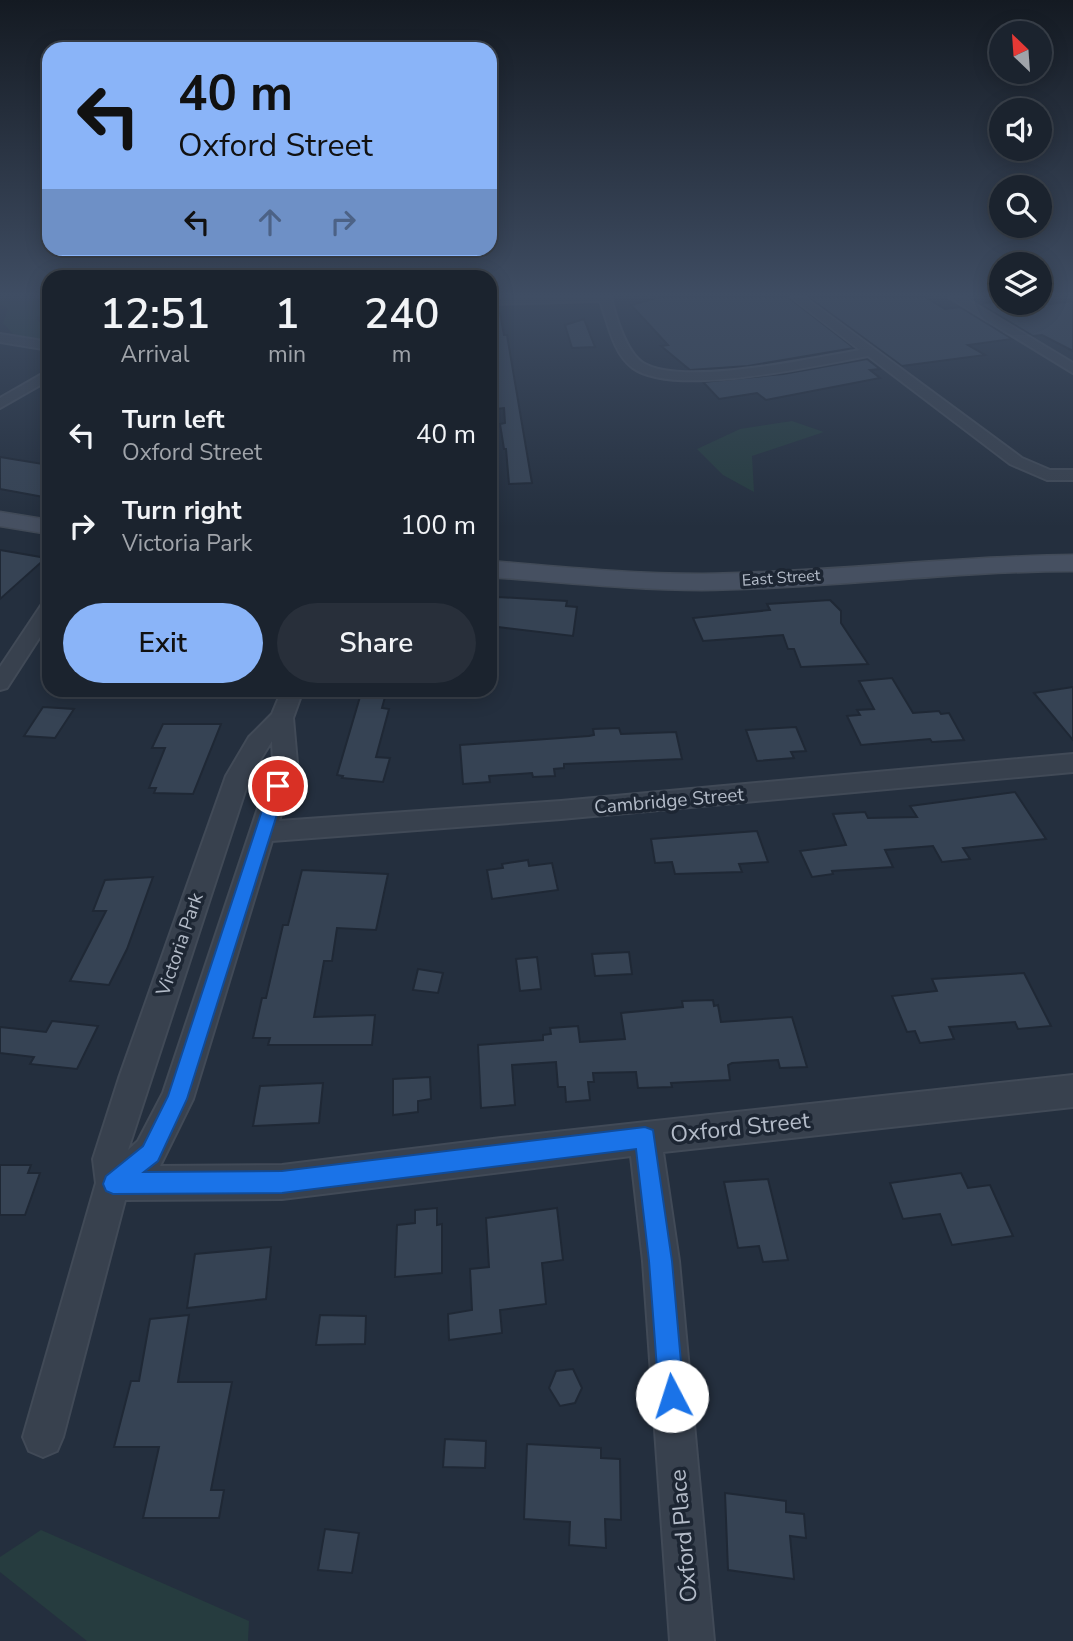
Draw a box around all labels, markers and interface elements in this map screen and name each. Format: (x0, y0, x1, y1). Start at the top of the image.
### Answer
north arrow (989, 21, 1052, 84)
map controls (989, 21, 1052, 315)
text: 40 m (178, 60, 293, 127)
icon: left (63, 70, 154, 161)
button: sound (989, 98, 1052, 161)
text: Oxford Street (178, 124, 373, 167)
button: search (989, 175, 1052, 238)
icon: left (178, 203, 216, 241)
icon: ahead (251, 203, 289, 241)
icon: right (324, 203, 362, 241)
button: layers (989, 252, 1052, 315)
text: 12:51 (100, 286, 210, 343)
text: 1 (274, 286, 300, 343)
text: 240 (364, 286, 439, 343)
text: Arrival (120, 339, 190, 370)
text: min (268, 339, 306, 370)
text: m (392, 339, 411, 370)
text: Turn left (122, 402, 225, 437)
icon: left (63, 416, 101, 454)
text: 40 m (416, 417, 476, 452)
text: Oxford Street (122, 437, 262, 468)
text: Turn right (122, 493, 241, 528)
icon: right (63, 507, 101, 545)
text: 100 m (400, 508, 476, 543)
text: Victoria Park (122, 528, 252, 559)
street label: East Street (741, 564, 821, 592)
button: Exit (63, 603, 263, 683)
button: Share (277, 603, 476, 683)
pin (248, 756, 308, 816)
icon: arrive (259, 767, 297, 805)
street label: Cambridge Street (593, 781, 745, 820)
street label: Victoria Park (150, 889, 210, 1000)
street label: Oxford Street (669, 1105, 812, 1150)
position arrow (635, 1359, 709, 1433)
street label: Oxford Place (662, 1468, 705, 1604)

